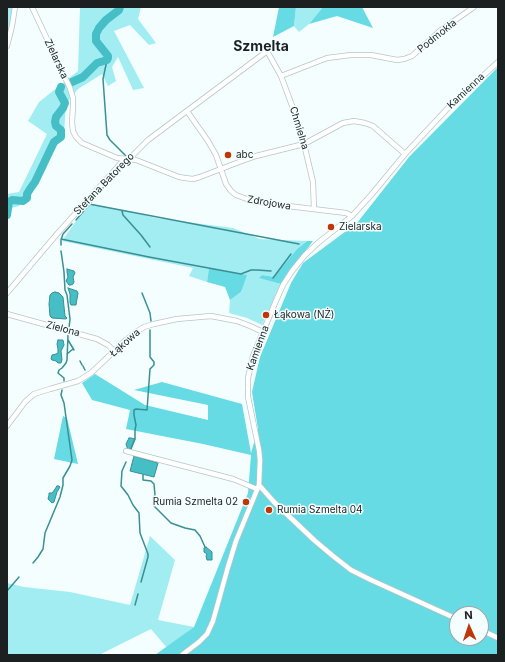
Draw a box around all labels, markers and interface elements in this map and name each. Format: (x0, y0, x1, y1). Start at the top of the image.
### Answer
street label: Podmokła (415, 17, 459, 55)
street label: Zielarska (42, 37, 70, 81)
district label: Szmelta (233, 39, 289, 55)
street label: Kamienna (445, 71, 487, 111)
street label: Chmielna (287, 105, 311, 151)
place label: abc (236, 149, 253, 161)
street label: Stefana Batorego (71, 150, 137, 218)
marker: abc (223, 150, 233, 160)
street label: Zdrojowa (246, 193, 292, 213)
place label: Zielarska (339, 221, 382, 233)
marker: Zielarska (326, 222, 336, 232)
place label: Łąkowa (NŻ) (274, 309, 334, 321)
marker: Łąkowa (NŻ) (261, 310, 271, 320)
street label: Zielona (45, 319, 81, 339)
street label: Kamienna (244, 324, 272, 372)
street label: Łąkowa (107, 327, 143, 359)
place label: Rumia Szmelta 02 (153, 496, 238, 508)
marker: Rumia Szmelta 02 (241, 497, 251, 507)
place label: Rumia Szmelta 04 (277, 504, 363, 516)
marker: Rumia Szmelta 04 (264, 505, 274, 515)
north arrow (449, 606, 489, 646)
text: N (464, 608, 473, 622)

